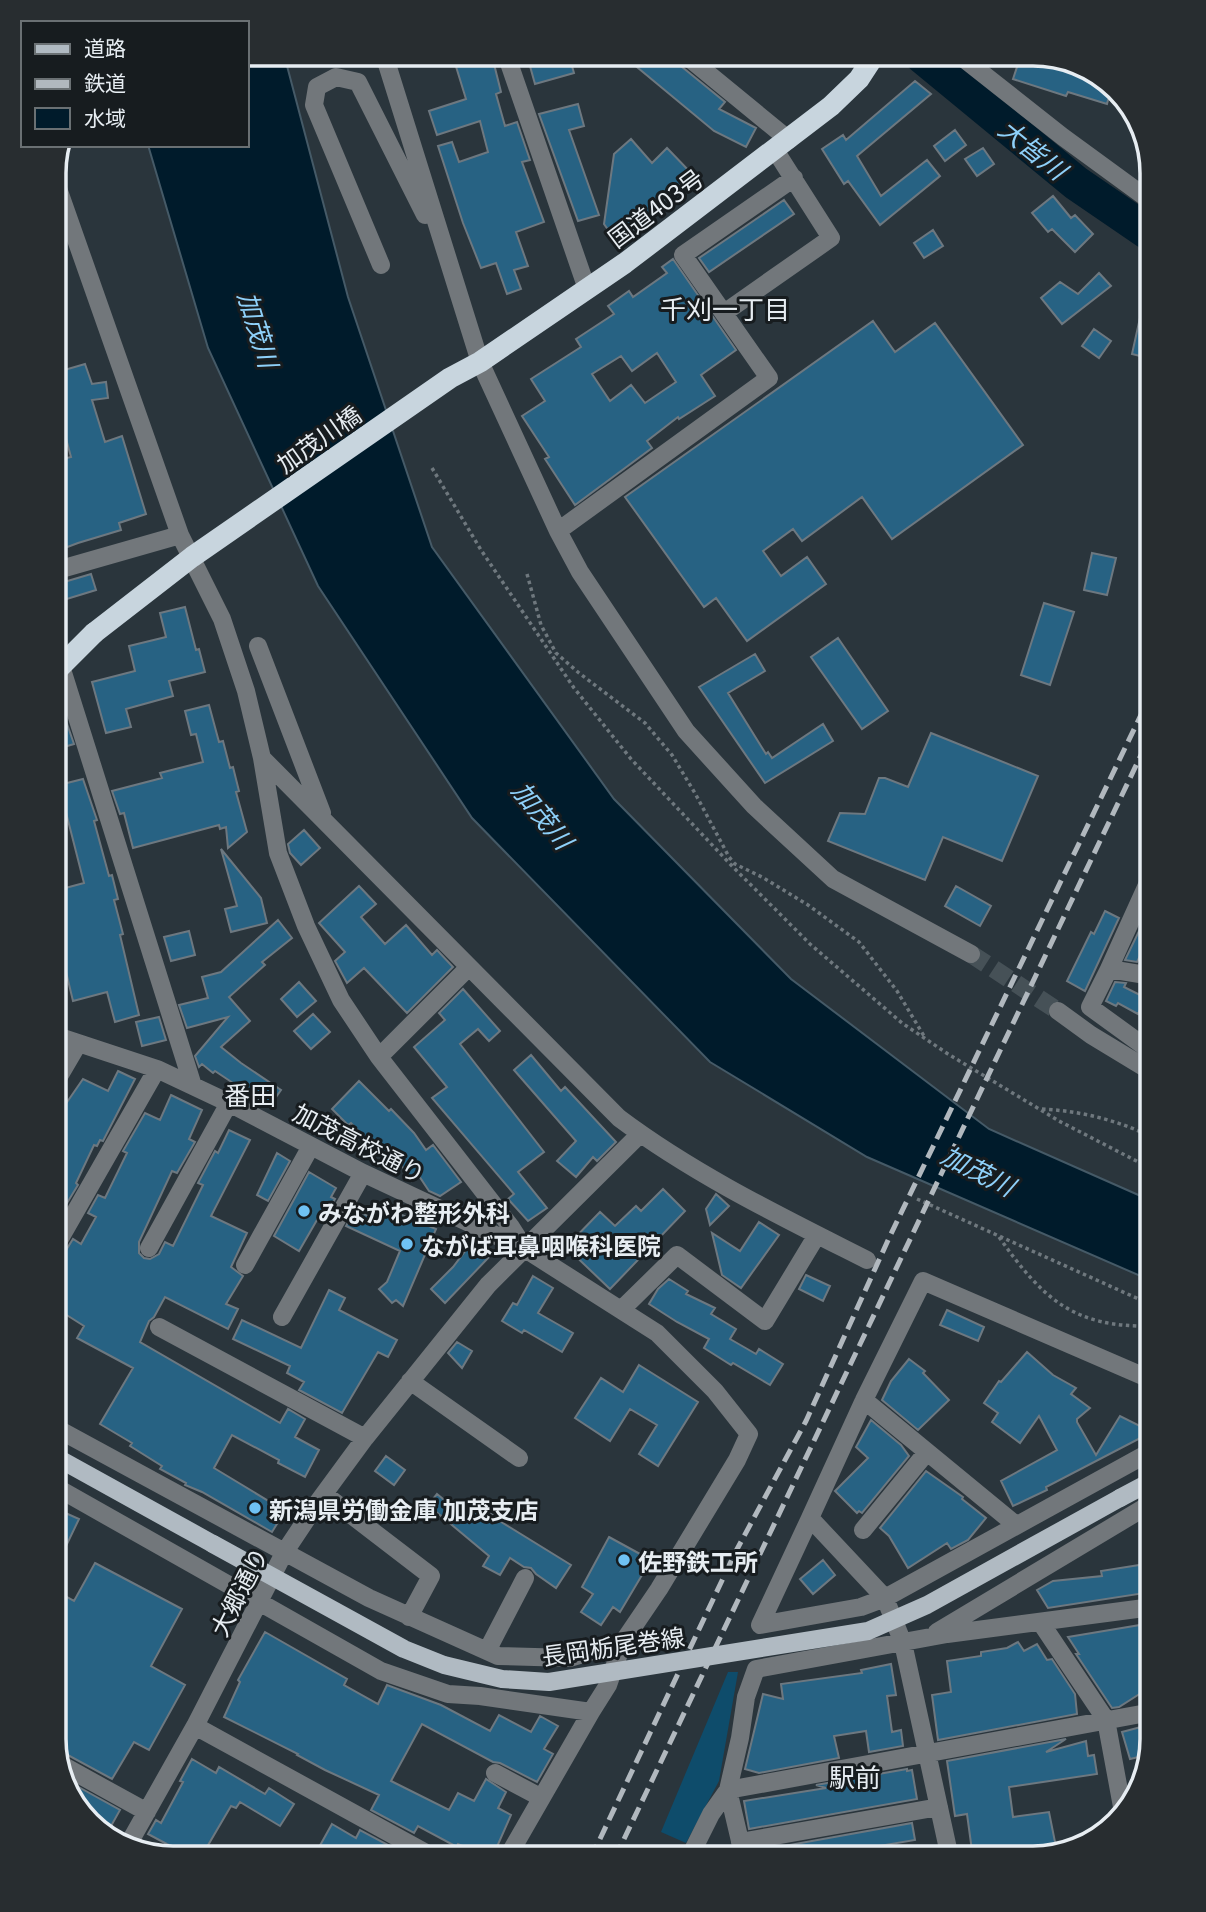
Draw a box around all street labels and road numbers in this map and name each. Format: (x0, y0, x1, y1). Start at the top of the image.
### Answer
street label: 国道403号 (600, 159, 710, 255)
street label: 加茂川橋 (269, 396, 367, 480)
street label: 加茂高校通り (288, 1094, 432, 1190)
street label: 大郷通り (201, 1540, 275, 1642)
street label: 長岡栃尾巻線 (539, 1618, 687, 1672)

